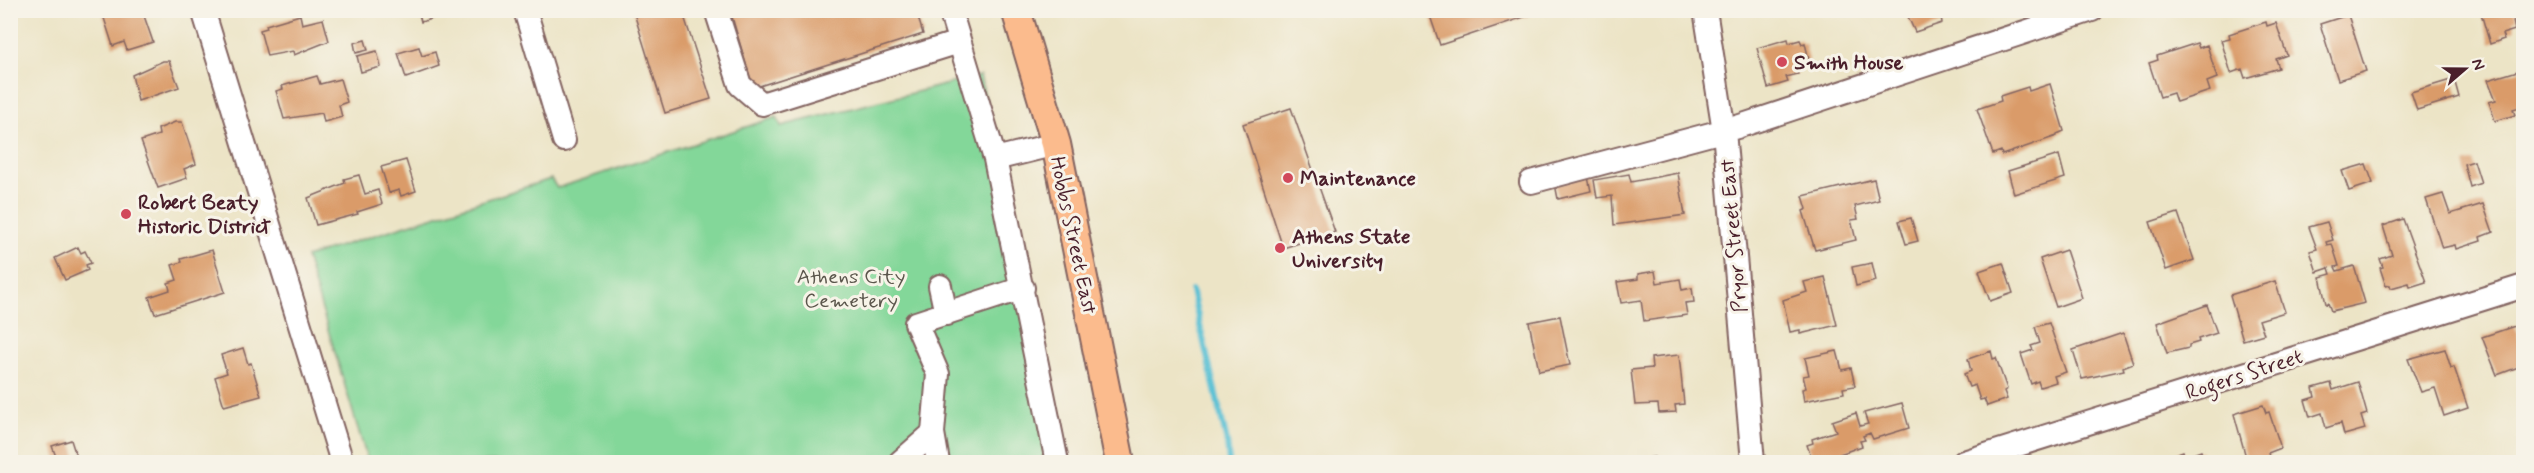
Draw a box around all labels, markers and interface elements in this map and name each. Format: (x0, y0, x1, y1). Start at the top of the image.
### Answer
north arrow (2435, 39, 2495, 99)
place label: Smith House (1794, 49, 1904, 77)
marker: Smith House (1775, 55, 1789, 69)
text: N (2466, 56, 2489, 73)
street label: Hobbs Street East (1043, 154, 1103, 317)
street label: Pryor Street East (1713, 157, 1755, 314)
place label: Maintenance (1300, 165, 1416, 193)
marker: Maintenance (1281, 171, 1295, 185)
place label: Robert Beaty Historic District (138, 189, 271, 241)
marker: Robert Beaty Historic District (119, 207, 133, 221)
place label: Athens State University (1292, 223, 1410, 275)
marker: Athens State University (1273, 241, 1287, 255)
park label: Athens City Cemetery (797, 263, 905, 315)
street label: Rogers Street (2182, 343, 2307, 409)

